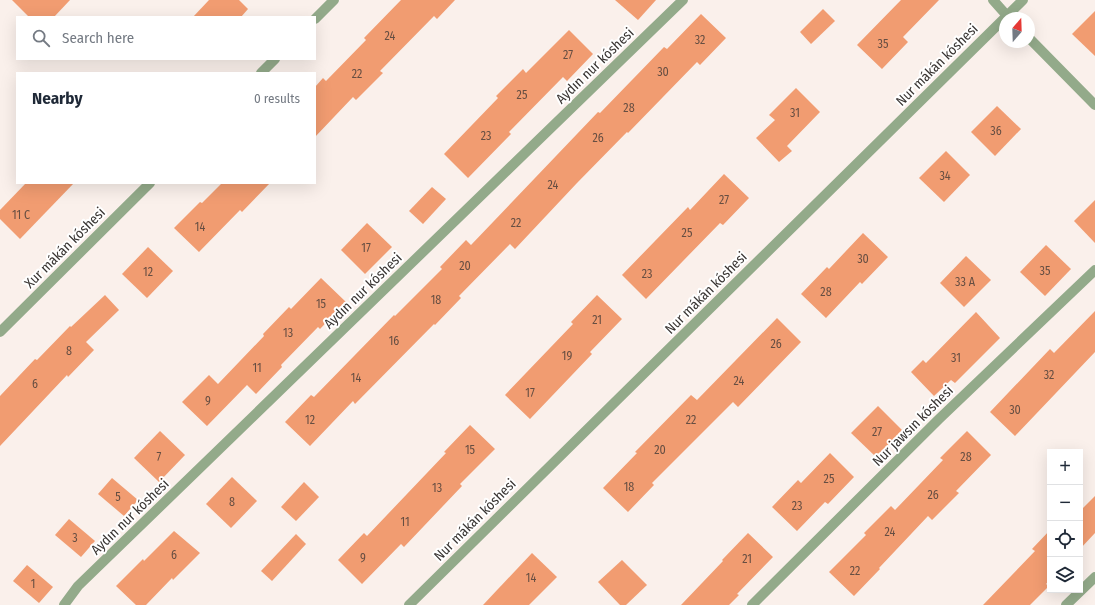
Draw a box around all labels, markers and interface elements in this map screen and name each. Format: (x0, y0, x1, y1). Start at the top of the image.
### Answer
north arrow (999, 12, 1035, 48)
search box (16, 16, 316, 60)
street label: Nur mákán kóshesi (892, 20, 982, 110)
street label: Aydın nur kóshesi (553, 25, 637, 107)
icon: search (30, 27, 52, 49)
text: Search here (62, 29, 134, 47)
house number: 24 (385, 29, 396, 43)
house number: 32 (695, 33, 705, 47)
house number: 35 (878, 37, 889, 51)
house number: 27 (563, 48, 573, 62)
house number: 30 (657, 65, 669, 79)
house number: 22 (352, 67, 362, 81)
text: Nearby (32, 88, 83, 109)
house number: 25 (517, 88, 528, 102)
text: 0 results (254, 91, 300, 106)
house number: 28 (623, 101, 635, 115)
house number: 31 (790, 106, 800, 120)
house number: 36 (990, 124, 1002, 138)
house number: 23 (481, 129, 491, 143)
house number: 26 (592, 131, 604, 145)
house number: 34 (939, 169, 951, 183)
house number: 24 (548, 178, 559, 192)
house number: 27 (719, 193, 729, 207)
street label: Xur mákán kóshesi (21, 204, 109, 292)
house number: 11 С (12, 208, 30, 222)
house number: 22 (511, 216, 521, 230)
house number: 14 (195, 220, 205, 234)
house number: 25 (682, 226, 693, 240)
house number: 17 (361, 241, 371, 255)
street label: Nur mákán kóshesi (661, 248, 751, 338)
street label: Aydın nur kóshesi (321, 250, 405, 332)
house number: 30 (857, 252, 869, 266)
house number: 20 (459, 259, 471, 273)
house number: 35 (1040, 264, 1051, 278)
house number: 12 (143, 265, 153, 279)
house number: 23 (642, 267, 652, 281)
house number: 33 А (955, 275, 976, 289)
house number: 28 (820, 285, 832, 299)
house number: 18 (431, 293, 441, 307)
house number: 15 (316, 297, 327, 311)
house number: 21 (592, 313, 602, 327)
house number: 13 (283, 326, 293, 340)
house number: 16 (389, 334, 399, 348)
house number: 26 (770, 337, 782, 351)
house number: 8 (66, 344, 72, 358)
house number: 19 (562, 349, 572, 363)
house number: 31 (951, 351, 961, 365)
house number: 11 (252, 361, 262, 375)
house number: 32 (1044, 368, 1054, 382)
house number: 14 (351, 371, 361, 385)
house number: 24 (734, 374, 745, 388)
house number: 6 (32, 377, 38, 391)
street label: Nur jawsın kóshesi (869, 382, 957, 470)
house number: 17 (525, 386, 535, 400)
house number: 9 (205, 394, 211, 408)
house number: 30 (1009, 403, 1021, 417)
house number: 12 (305, 413, 315, 427)
house number: 22 (686, 413, 696, 427)
house number: 27 (872, 425, 882, 439)
house number: 15 (465, 443, 476, 457)
house number: 20 (654, 443, 666, 457)
map controls (1047, 449, 1083, 593)
button: + (1047, 449, 1083, 485)
house number: 7 (157, 450, 162, 464)
house number: 28 (960, 450, 972, 464)
house number: 25 (824, 472, 835, 486)
street label: Nur mákán kóshesi (430, 475, 520, 565)
street label: Aydın nur kóshesi (88, 476, 172, 558)
house number: 18 (624, 480, 634, 494)
house number: 13 (432, 481, 442, 495)
button: − (1047, 485, 1083, 521)
house number: 26 (927, 488, 939, 502)
house number: 5 (115, 490, 121, 504)
house number: 8 (229, 495, 235, 509)
house number: 23 (792, 499, 802, 513)
house number: 11 (400, 515, 410, 529)
button: locate (1047, 521, 1083, 557)
house number: 24 (885, 525, 896, 539)
house number: 3 (72, 531, 78, 545)
house number: 6 (171, 548, 177, 562)
house number: 9 (360, 551, 366, 565)
house number: 21 (742, 552, 752, 566)
button: layers (1047, 557, 1083, 593)
house number: 22 (850, 564, 860, 578)
house number: 14 (526, 571, 536, 585)
house number: 1 (31, 577, 35, 591)

